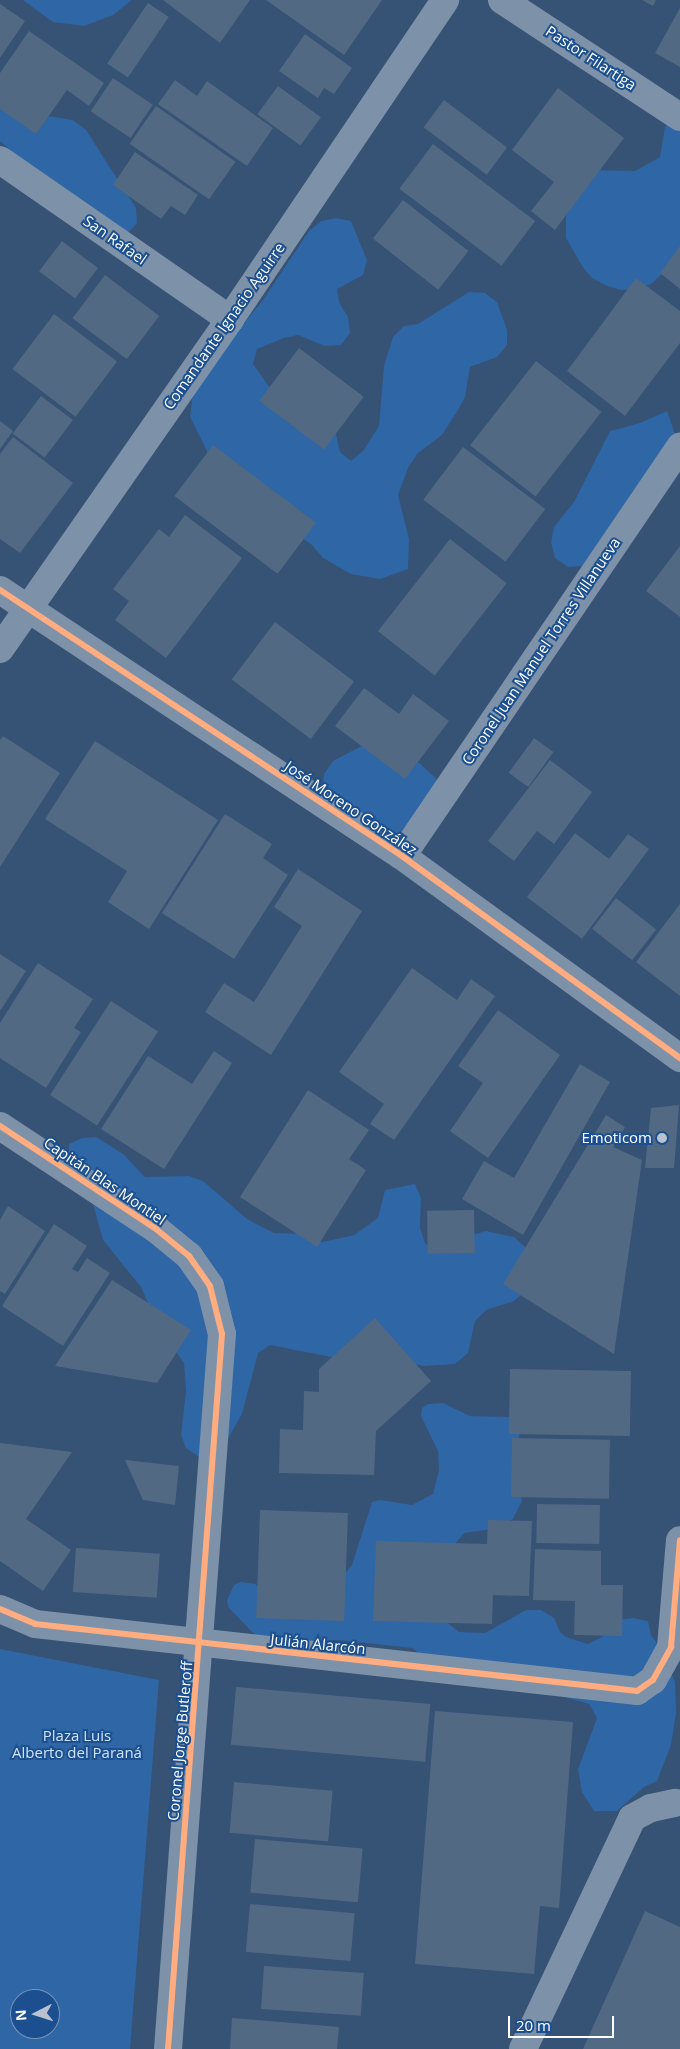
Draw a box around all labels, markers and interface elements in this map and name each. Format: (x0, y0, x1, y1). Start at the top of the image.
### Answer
street label: Pastor Filartiga (542, 22, 640, 94)
street label: San Rafael (80, 212, 150, 268)
street label: Comandante Ignacio Aguirre (159, 239, 289, 413)
street label: Coronel Juan Manuel Torres Villanueva (458, 534, 624, 768)
street label: José Moreno González (282, 757, 420, 859)
place label: Emoticom (582, 1129, 652, 1147)
marker: Emoticom (656, 1132, 668, 1144)
street label: Capitán Blas Montiel (41, 1133, 169, 1229)
street label: Julián Alarcón (270, 1630, 366, 1658)
street label: Coronel Jorge Butleroff (164, 1660, 196, 1822)
park label: Plaza Luis Alberto del Paraná (12, 1726, 142, 1761)
north arrow (10, 1989, 60, 2039)
scale bar (510, 2006, 616, 2038)
text: N (11, 2009, 31, 2022)
text: 20 m (516, 2015, 551, 2035)

